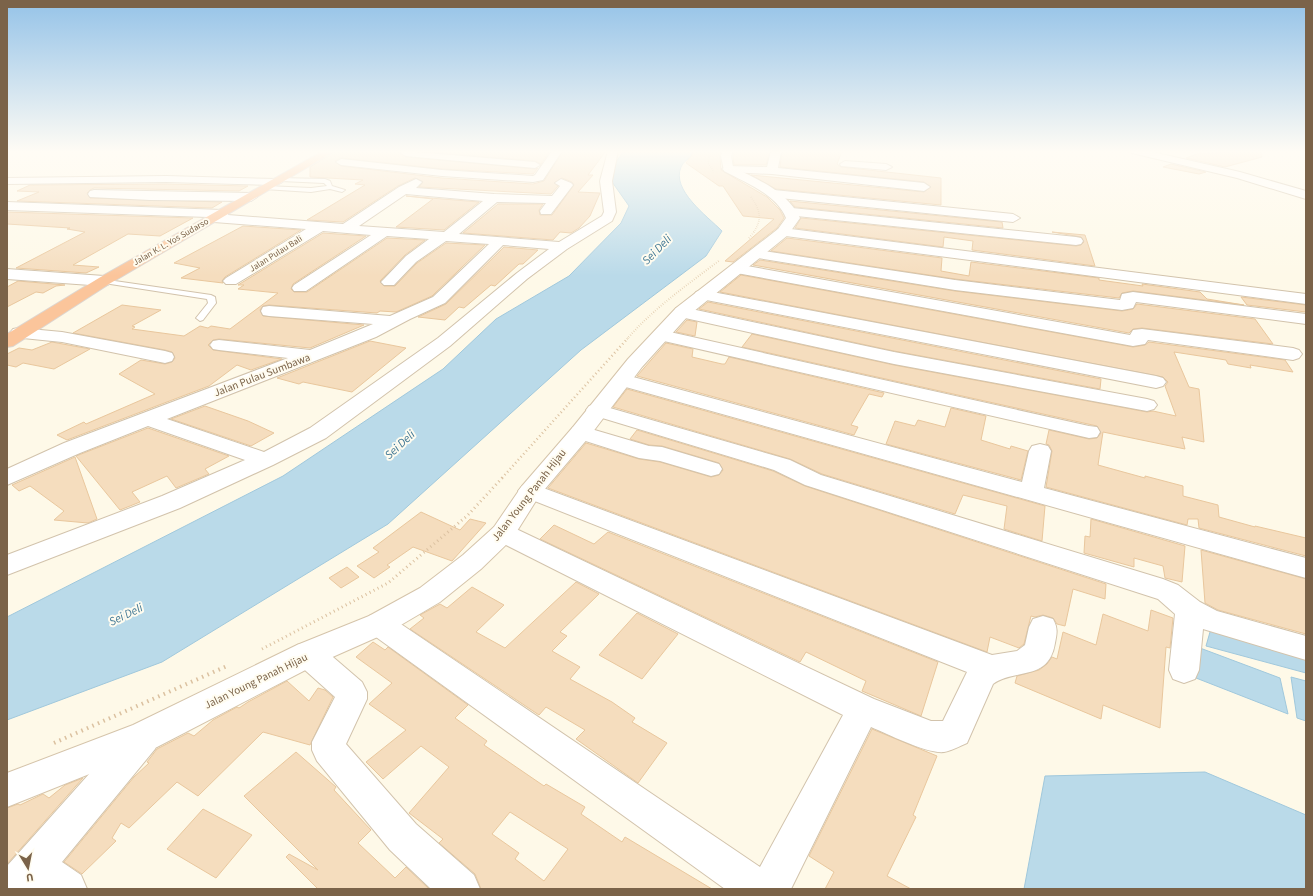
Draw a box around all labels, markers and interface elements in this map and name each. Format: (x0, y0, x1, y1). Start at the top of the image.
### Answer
street label: Jalan K. L. Yos Sudarso (131, 215, 211, 269)
water label: Sei Deli (638, 231, 676, 269)
street label: Jalan Pulau Bali (247, 233, 305, 275)
street label: Jalan Pulau Sumbawa (212, 350, 312, 400)
water label: Sei Deli (381, 426, 419, 463)
street label: Jalan Young Panah Hijau (488, 446, 570, 544)
water label: Sei Deli (106, 599, 146, 630)
street label: Jalan Young Panah Hijau (202, 649, 310, 713)
north arrow (8, 848, 48, 888)
text: U (25, 869, 35, 885)

